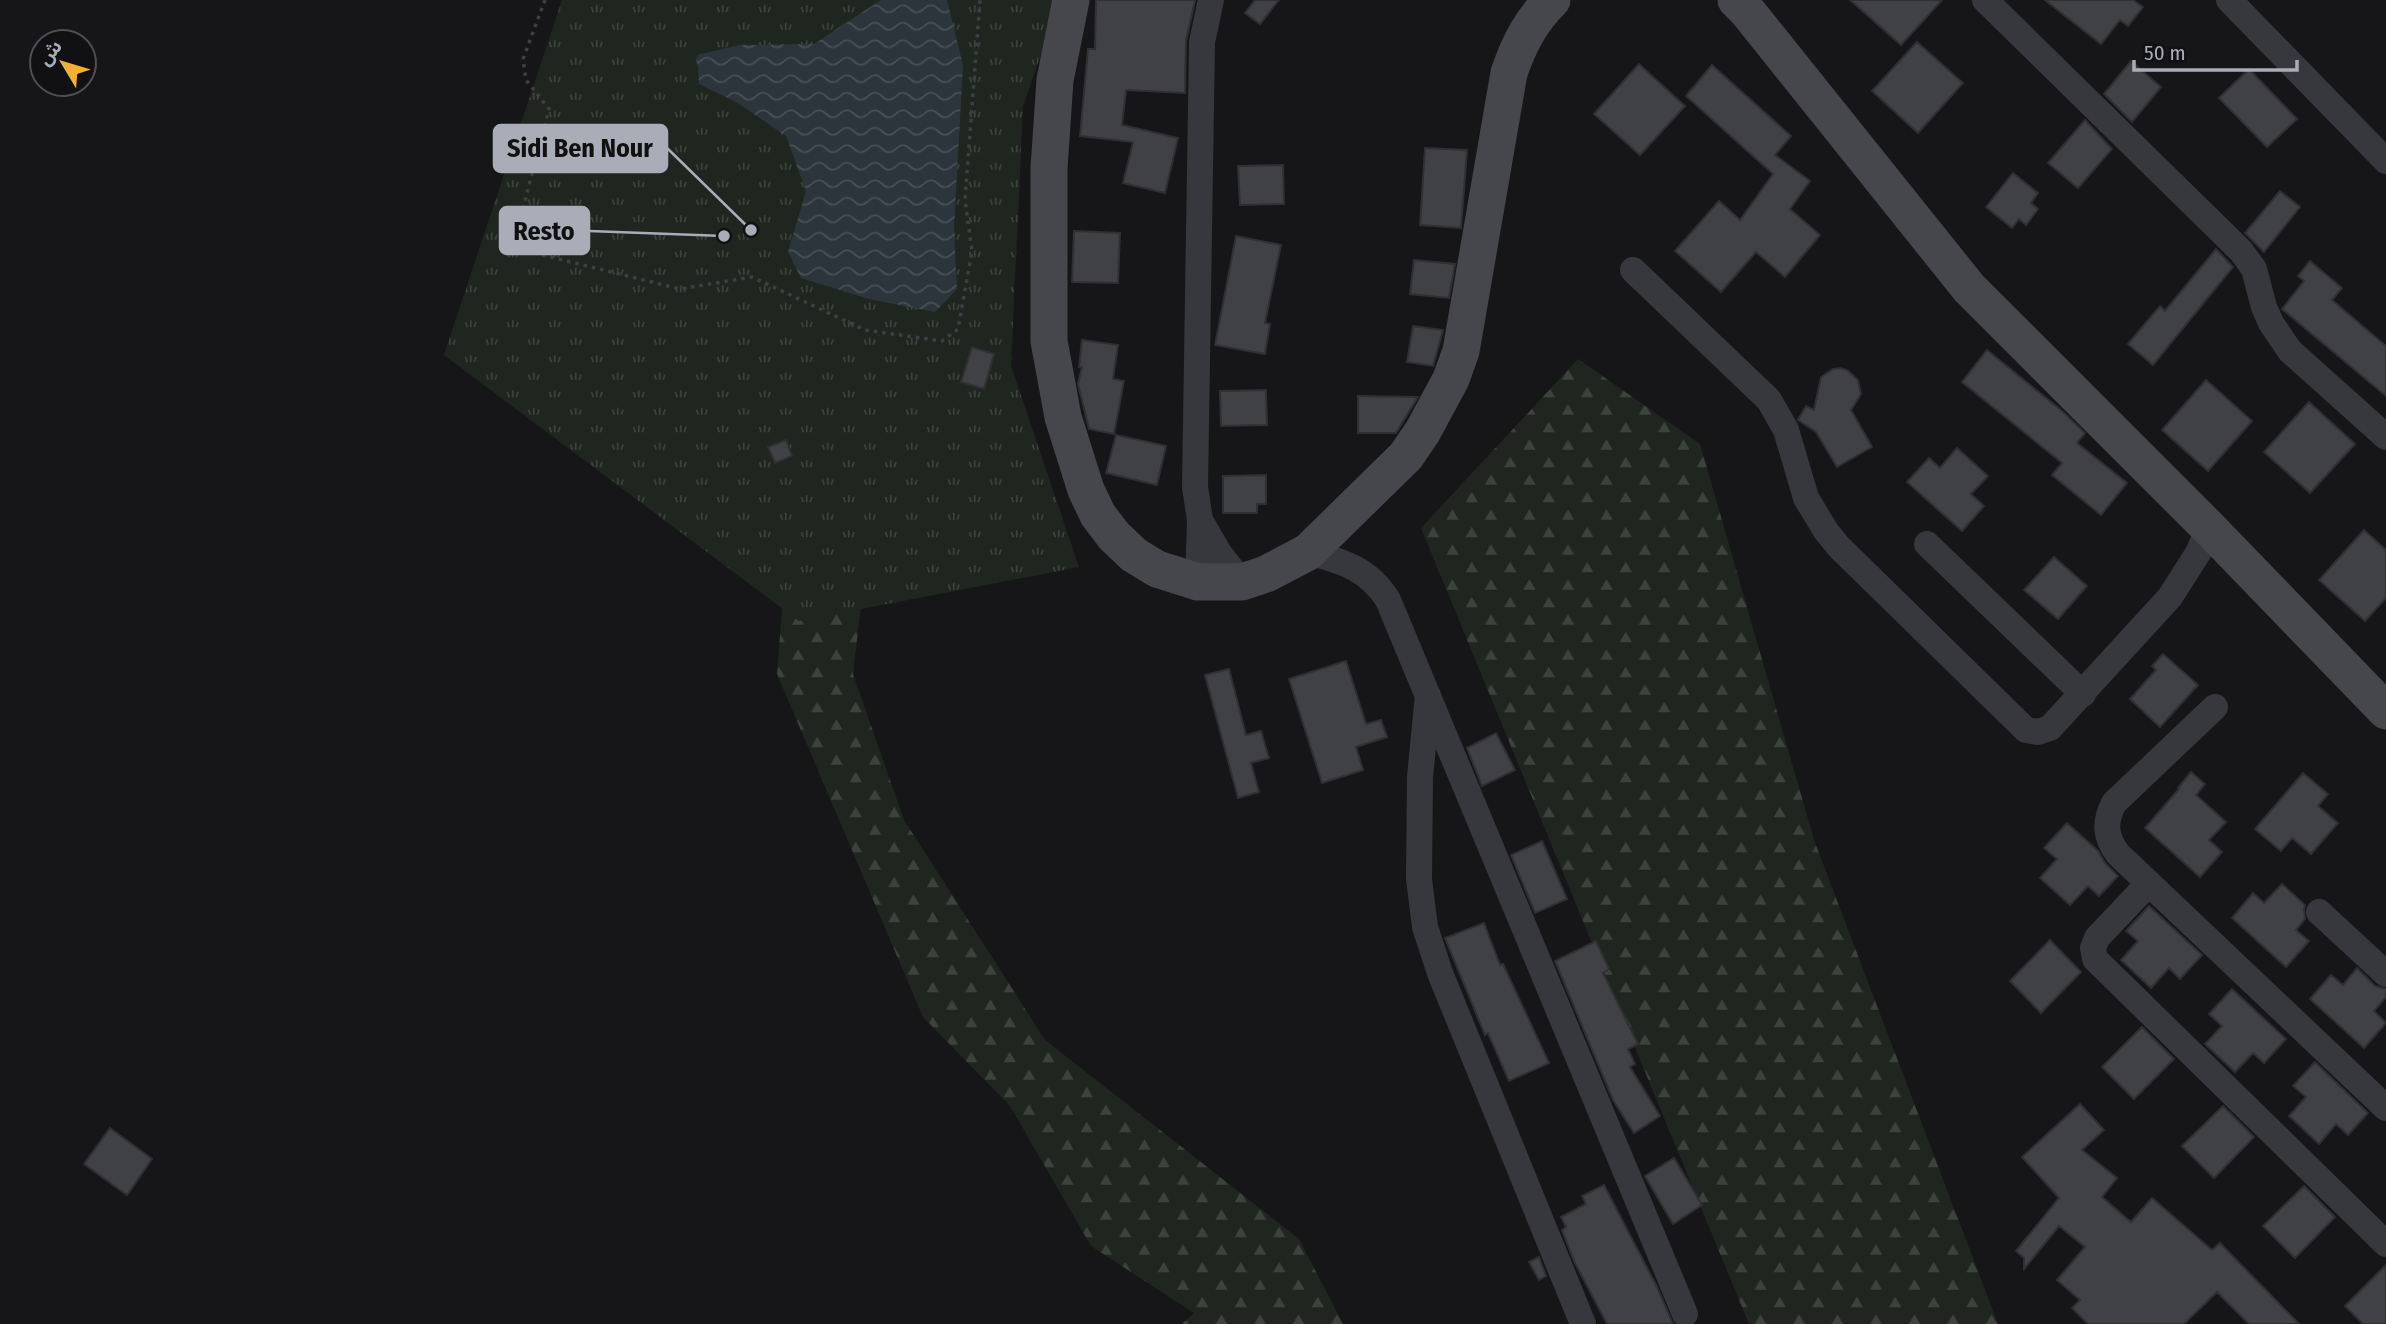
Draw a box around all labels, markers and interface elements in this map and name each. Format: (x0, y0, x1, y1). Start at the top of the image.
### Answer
north arrow (28, 28, 98, 98)
scale bar (2134, 28, 2297, 72)
text: ش (33, 36, 67, 70)
text: 50 m (2144, 40, 2186, 66)
callout: Sidi Ben Nour (494, 125, 667, 172)
text: Sidi Ben Nour (507, 133, 653, 164)
callout: Resto (500, 207, 589, 254)
text: Resto (513, 216, 575, 247)

